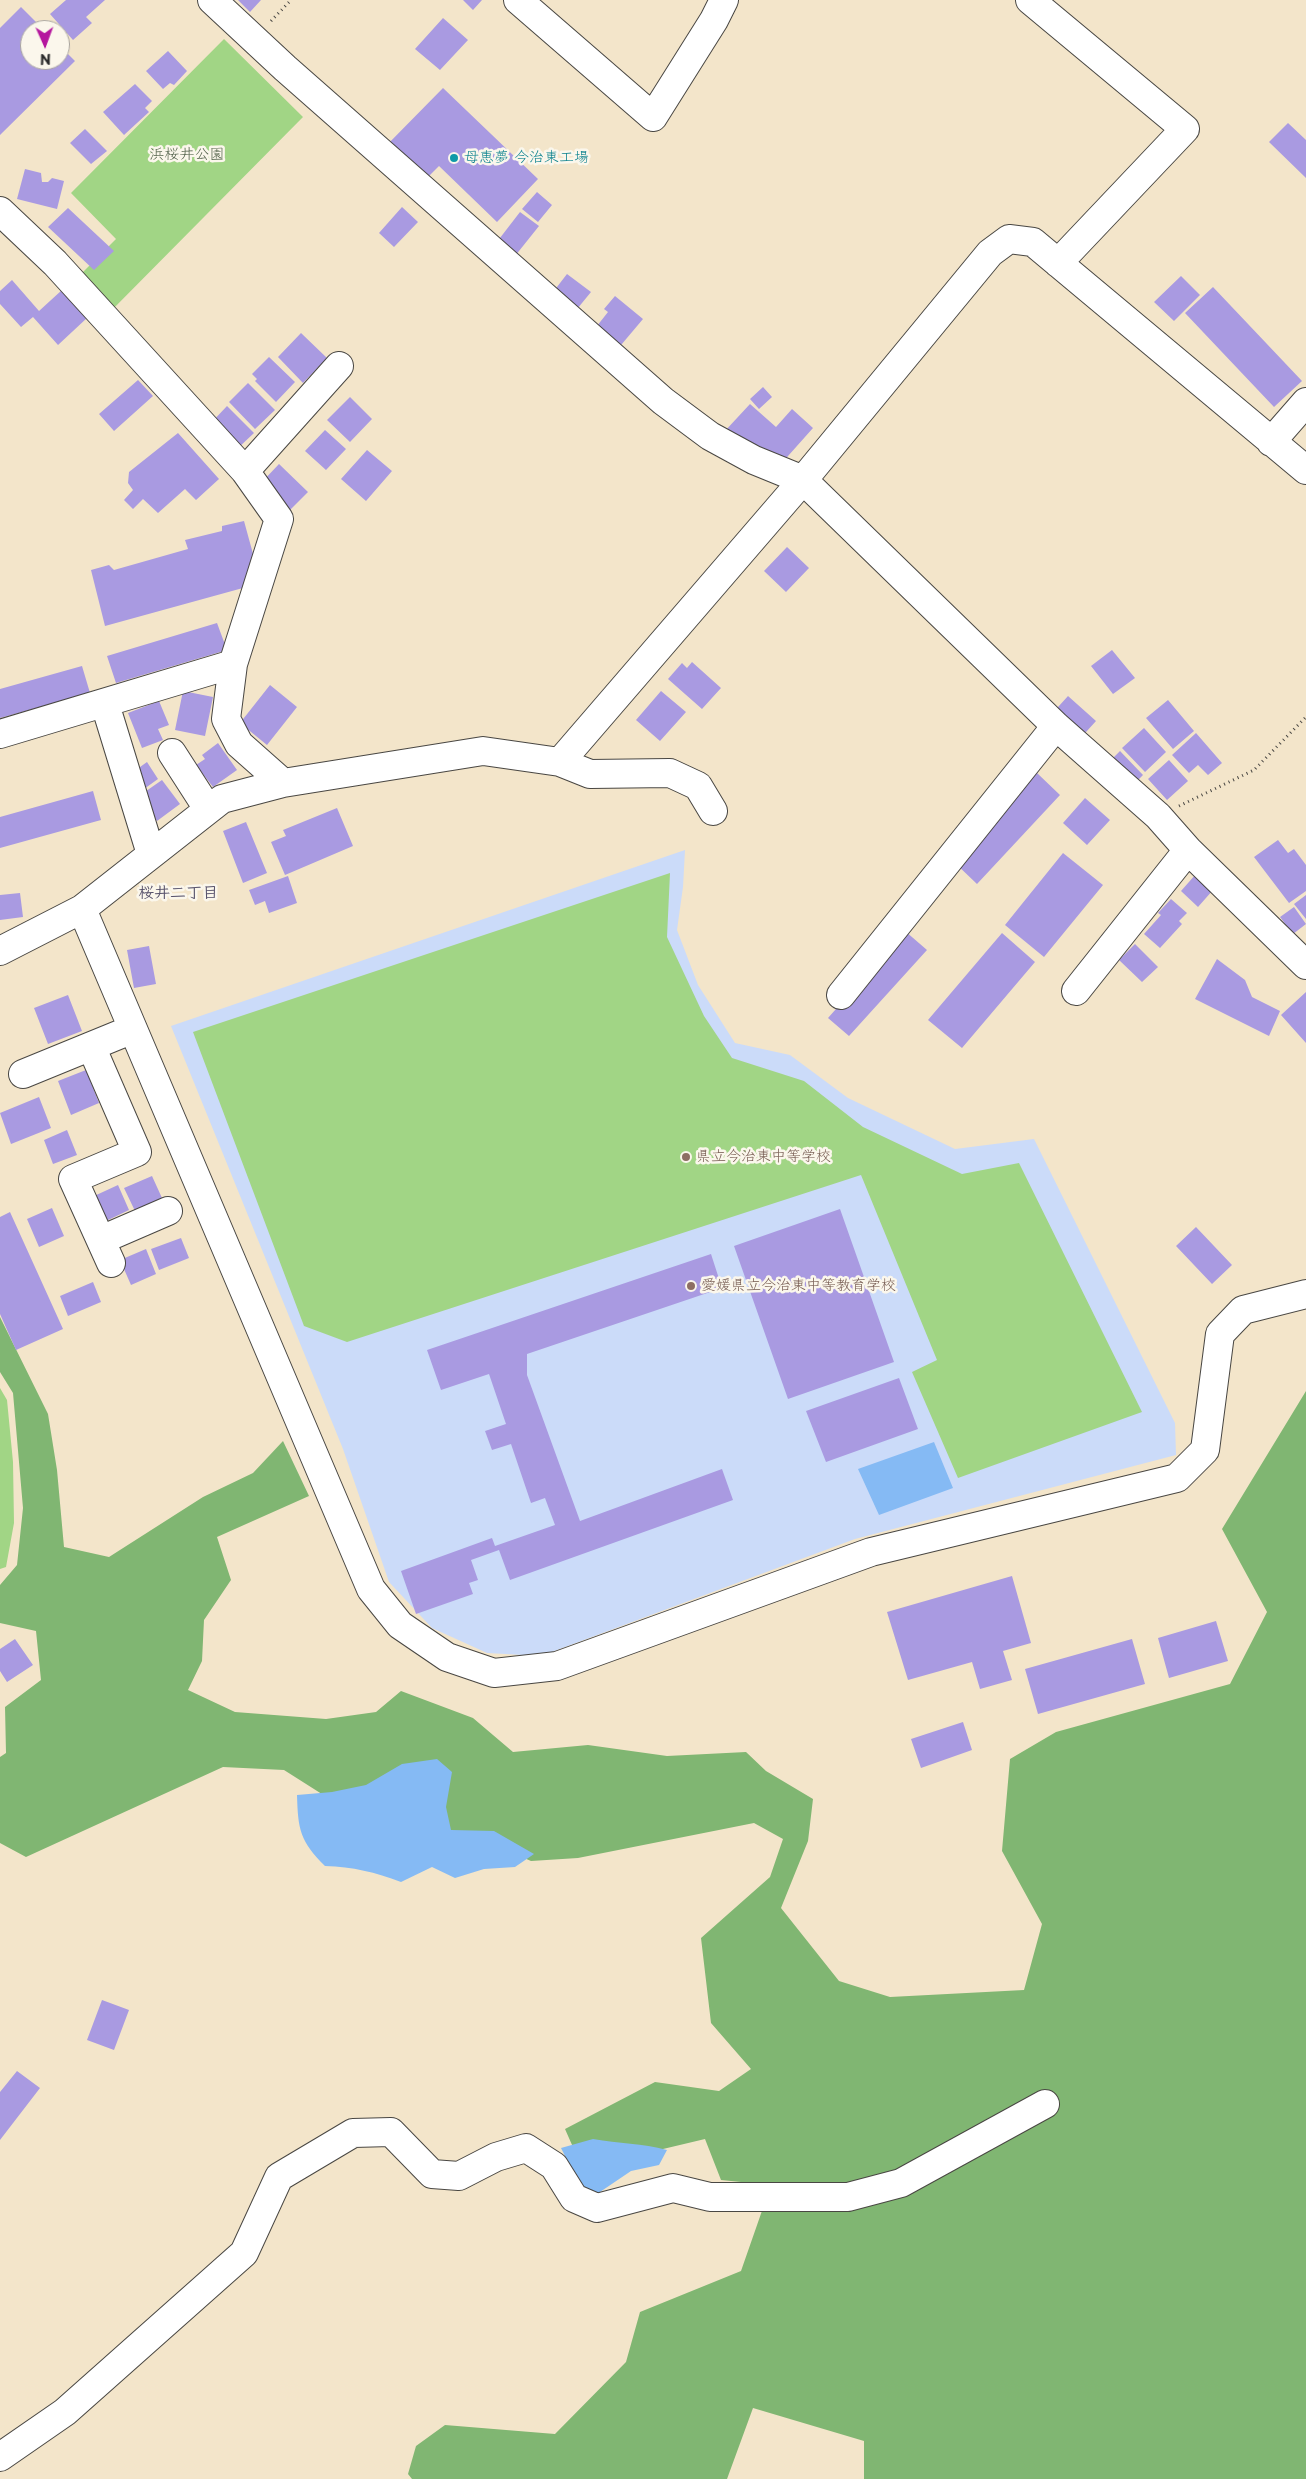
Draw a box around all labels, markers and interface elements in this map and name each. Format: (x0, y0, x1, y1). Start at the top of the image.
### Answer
north arrow (20, 20, 70, 70)
text: N (40, 49, 51, 70)
park label: 浜桜井公園 (150, 146, 224, 164)
place label: 母恵夢 今治東工場 (464, 149, 589, 167)
marker: 母恵夢 今治東工場 (448, 152, 460, 164)
district label: 桜井二丁目 (138, 884, 218, 904)
place label: 県立今治東中等学校 (696, 1148, 831, 1166)
marker: 県立今治東中等学校 (680, 1151, 692, 1163)
place label: 愛媛県立今治東中等教育学校 (701, 1277, 896, 1295)
marker: 愛媛県立今治東中等教育学校 (685, 1280, 697, 1292)

